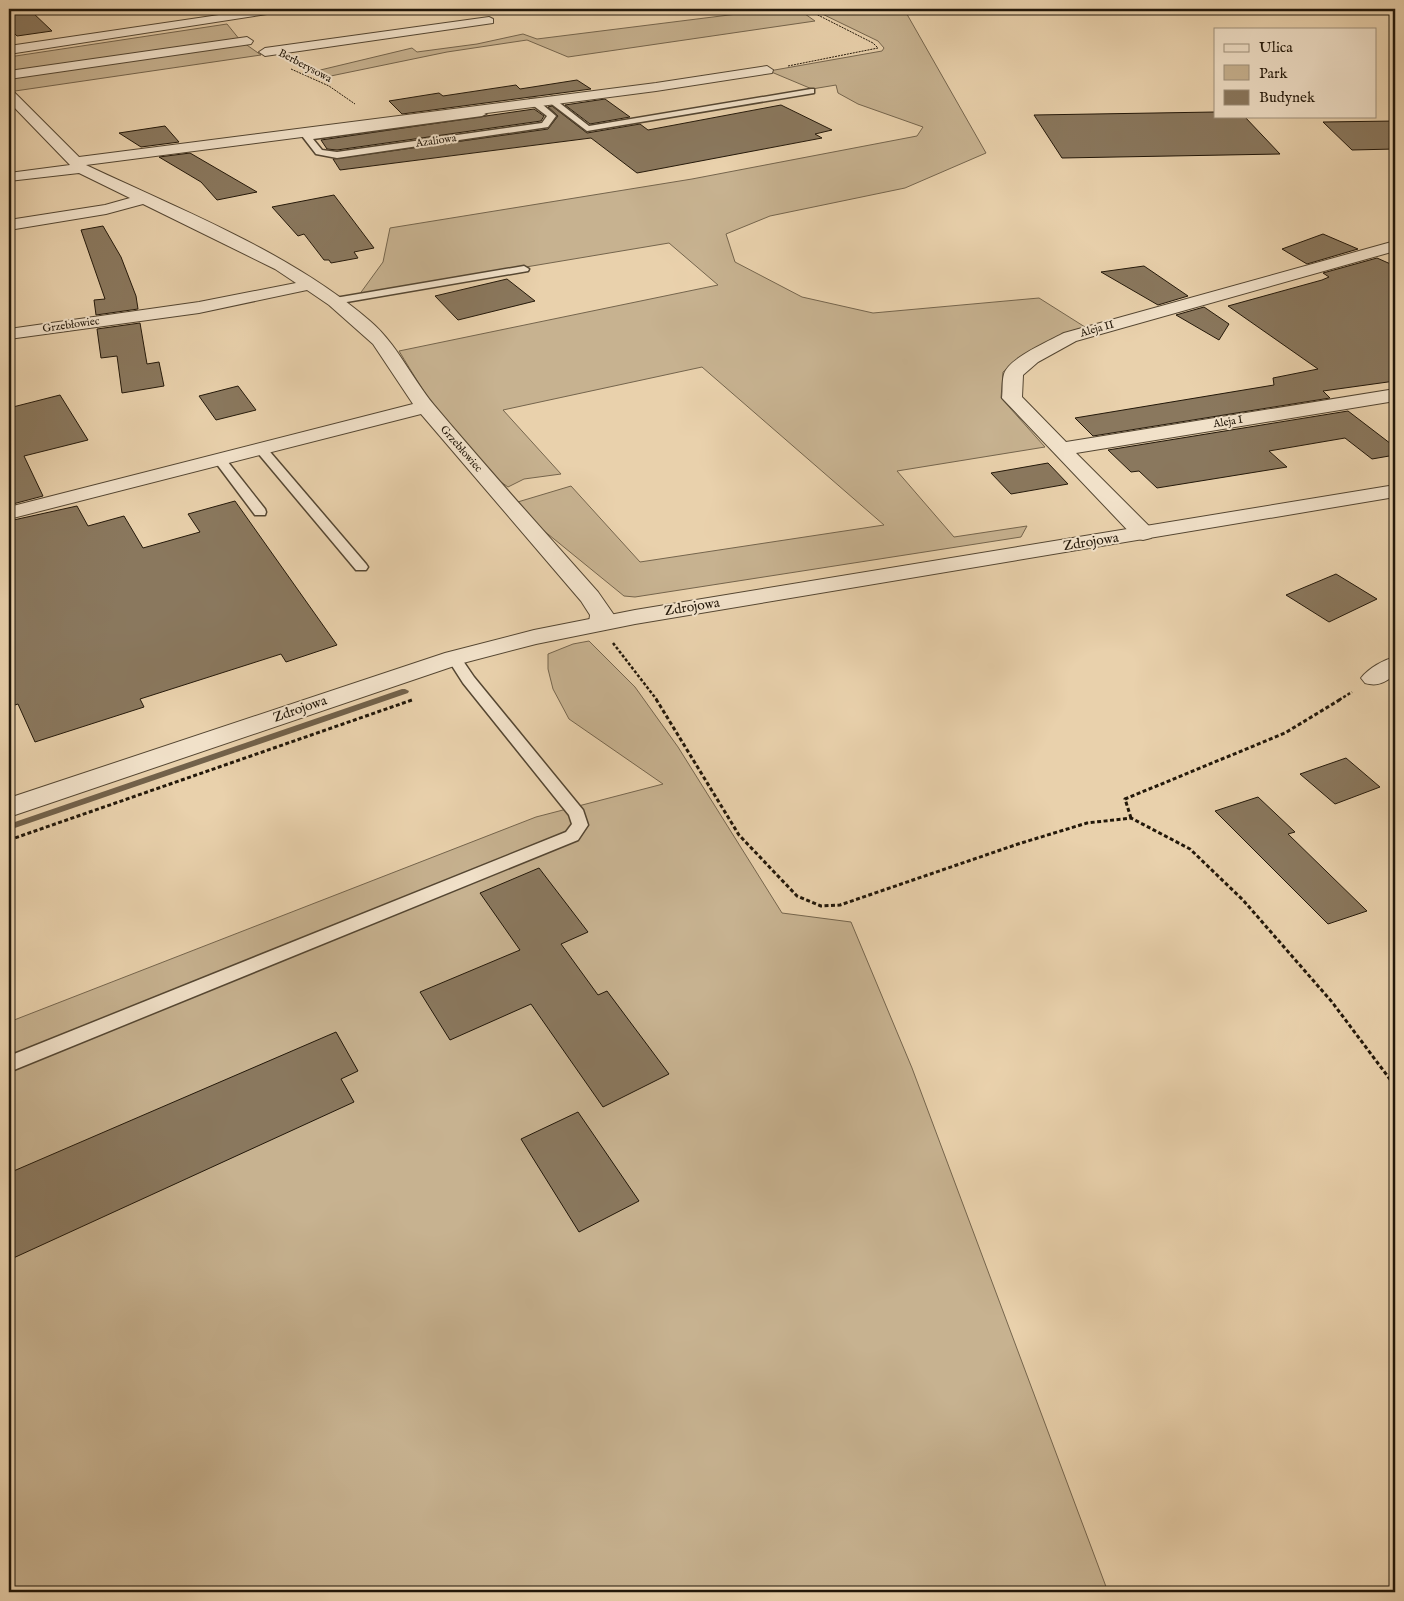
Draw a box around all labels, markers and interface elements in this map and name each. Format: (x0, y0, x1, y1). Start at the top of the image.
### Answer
legend (1214, 28, 1376, 118)
text: Ulica (1259, 38, 1293, 57)
street label: Berberysowa (276, 46, 334, 86)
text: Park (1259, 64, 1289, 83)
text: Budynek (1259, 88, 1316, 107)
street label: Azaliowa (414, 131, 458, 151)
street label: Grzebłowiec (42, 314, 101, 336)
street label: Aleja II (1077, 317, 1116, 341)
street label: Aleja I (1211, 413, 1244, 431)
street label: Grzebłowiec (437, 423, 485, 475)
street label: Zdrojowa (1062, 529, 1121, 555)
street label: Zdrojowa (663, 594, 722, 620)
street label: Zdrojowa (271, 691, 330, 727)

